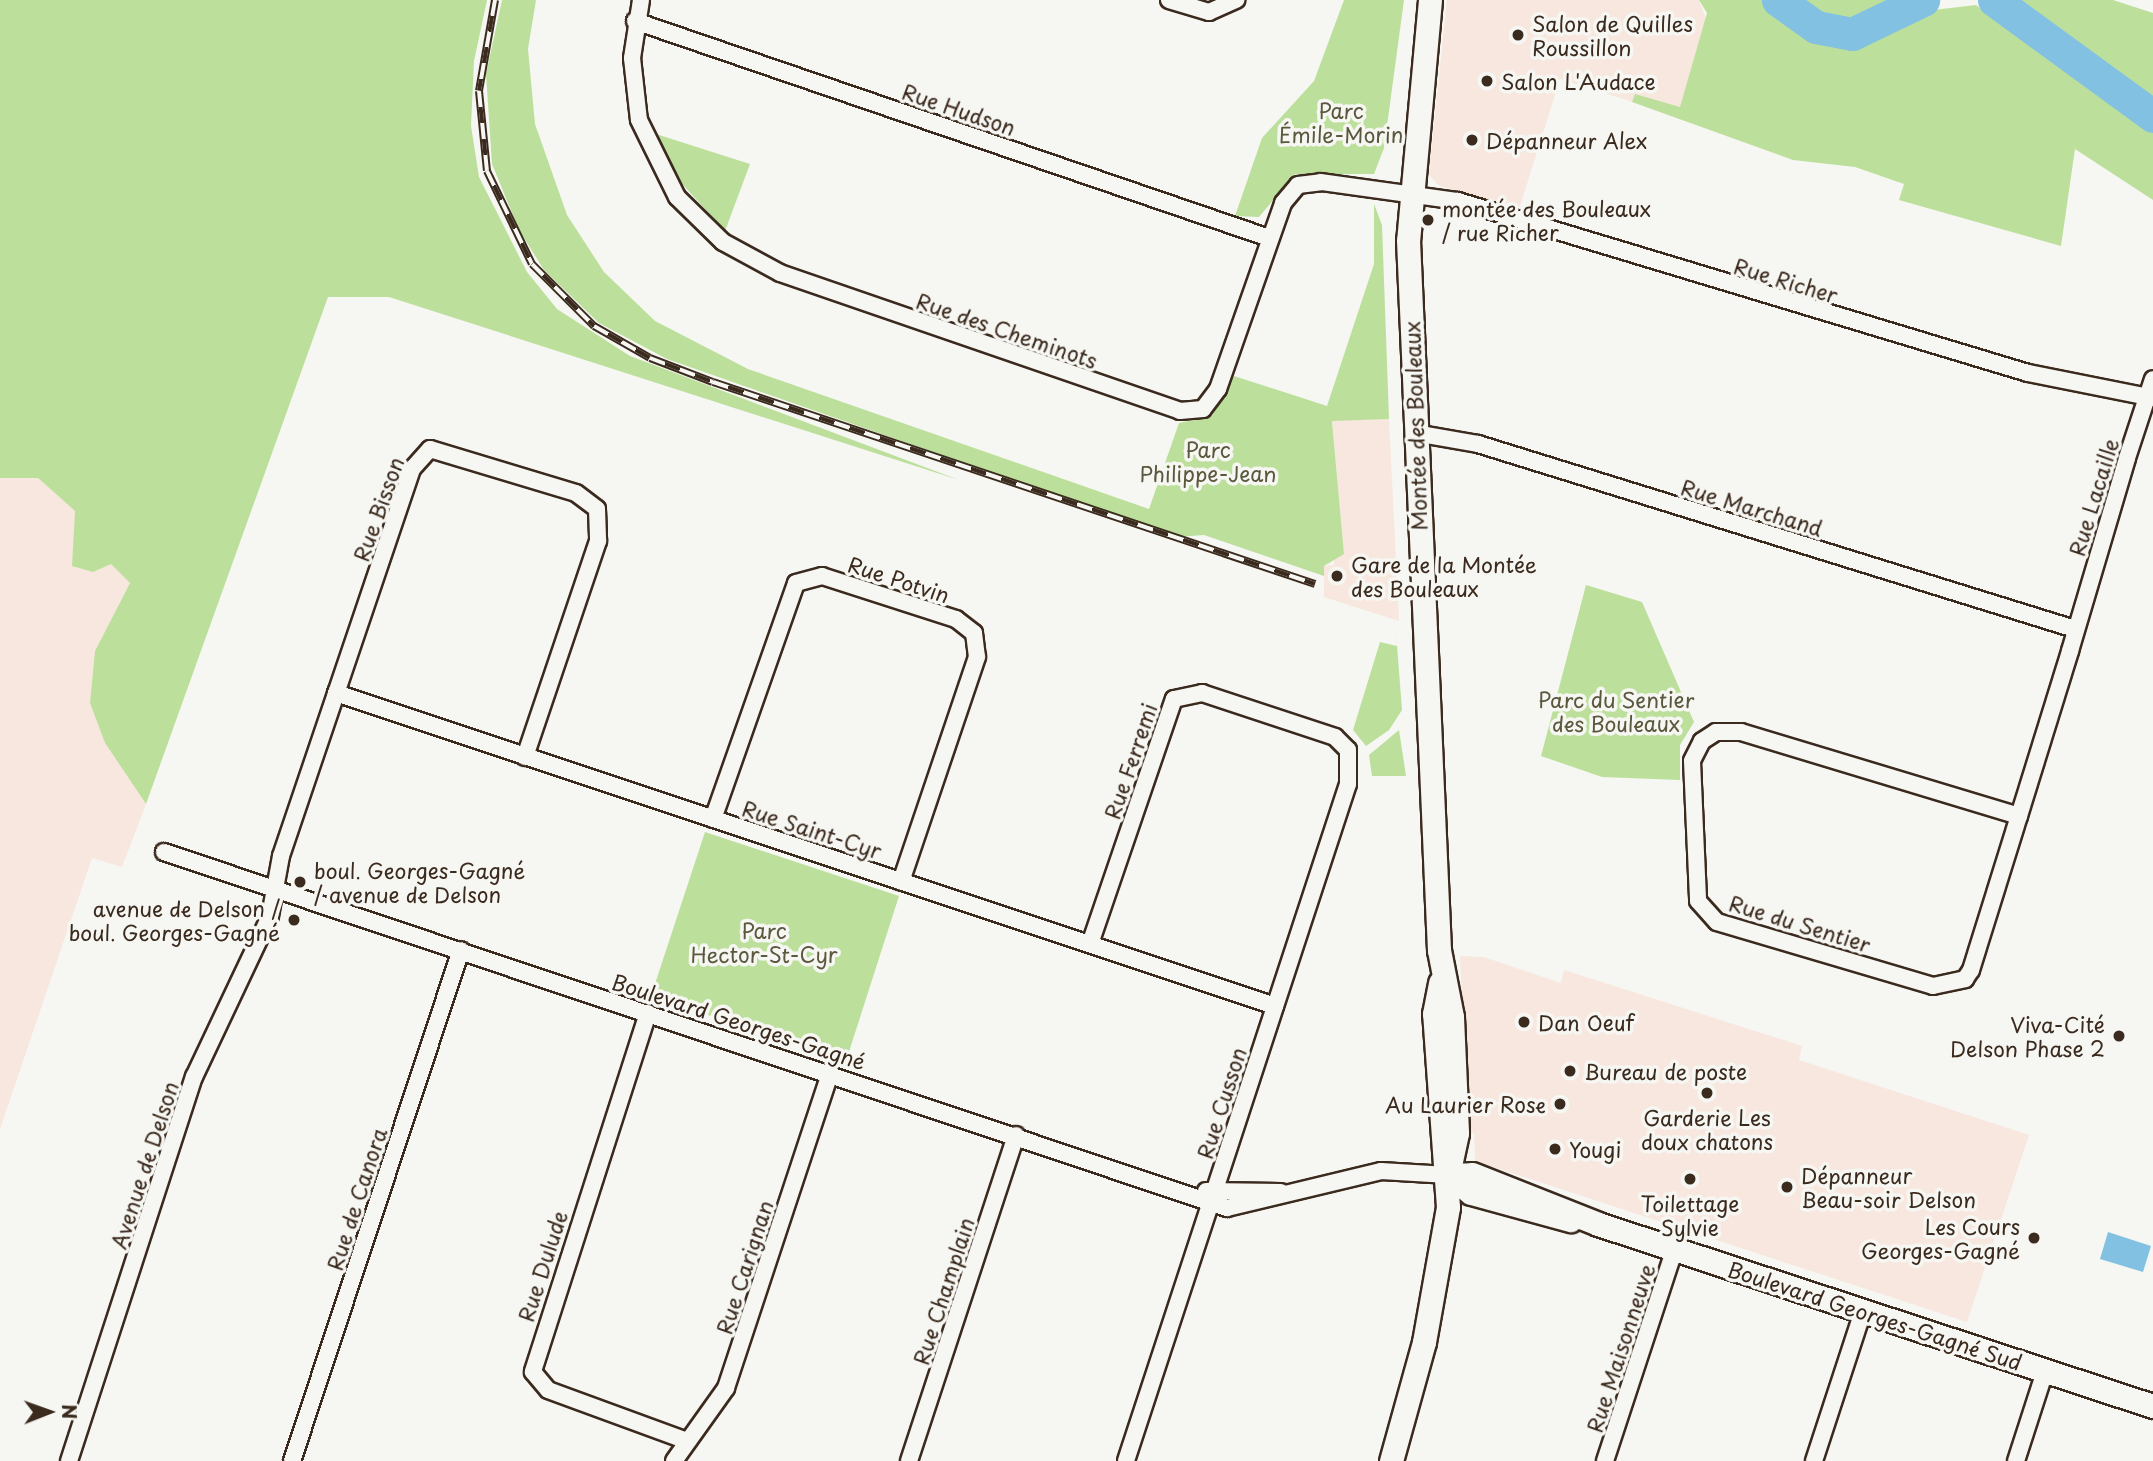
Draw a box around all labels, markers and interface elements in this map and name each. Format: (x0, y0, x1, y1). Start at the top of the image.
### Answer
place label: Salon de Quilles Roussillon (1532, 10, 1693, 60)
marker: Salon de Quilles Roussillon (1510, 27, 1526, 43)
place label: Salon L'Audace (1501, 68, 1656, 94)
marker: Salon L'Audace (1479, 73, 1495, 89)
street label: Rue Hudson (898, 78, 1020, 140)
park label: Parc Émile-Morin (1279, 97, 1403, 147)
place label: Dépanneur Alex (1486, 127, 1648, 153)
marker: Dépanneur Alex (1464, 132, 1480, 148)
place label: montée des Bouleaux / rue Richer (1442, 195, 1655, 245)
marker: montée des Bouleaux / rue Richer (1420, 212, 1436, 228)
street label: Rue Richer (1730, 252, 1842, 308)
street label: Rue des Cheminots (912, 287, 1102, 373)
street label: Montée des Bouleaux (1399, 319, 1431, 533)
street label: Rue Lacaille (2063, 434, 2123, 560)
park label: Parc Philippe-Jean (1140, 436, 1276, 486)
street label: Rue Bisson (347, 453, 409, 565)
street label: Rue Marchand (1677, 473, 1827, 541)
street label: Rue Potvin (844, 551, 954, 607)
place label: Gare de la Montée des Bouleaux (1351, 551, 1539, 601)
marker: Gare de la Montée des Bouleaux (1329, 568, 1345, 584)
park label: Parc du Sentier des Bouleaux (1537, 686, 1695, 736)
street label: Rue Ferremi (1098, 699, 1162, 823)
street label: Rue Saint-Cyr (739, 794, 885, 864)
place label: boul. Georges-Gagné / avenue de Delson (314, 857, 527, 907)
marker: boul. Georges-Gagné / avenue de Delson (292, 874, 308, 890)
street label: Rue du Sentier (1724, 889, 1876, 957)
place label: avenue de Delson / boul. Georges-Gagné (67, 895, 280, 945)
marker: avenue de Delson / boul. Georges-Gagné (286, 912, 302, 928)
park label: Parc Hector-St-Cyr (690, 917, 838, 967)
street label: Boulevard Georges-Gagné (609, 968, 869, 1074)
place label: Dan Oeuf (1538, 1009, 1634, 1035)
place label: Viva-Cité Delson Phase 2 (1951, 1011, 2105, 1061)
marker: Dan Oeuf (1516, 1014, 1532, 1030)
marker: Viva-Cité Delson Phase 2 (2111, 1028, 2127, 1044)
street label: Rue Cusson (1191, 1044, 1251, 1162)
place label: Bureau de poste (1584, 1058, 1748, 1084)
marker: Bureau de poste (1562, 1063, 1578, 1079)
street label: Avenue de Delson (105, 1078, 183, 1252)
marker: Garderie Les doux chatons (1699, 1085, 1715, 1101)
place label: Au Laurier Rose (1385, 1091, 1546, 1117)
marker: Au Laurier Rose (1552, 1096, 1568, 1112)
place label: Garderie Les doux chatons (1641, 1104, 1773, 1154)
street label: Rue de Canora (321, 1123, 391, 1275)
place label: Yougi (1569, 1136, 1621, 1162)
marker: Yougi (1547, 1141, 1563, 1157)
place label: Dépanneur Beau-soir Delson (1801, 1162, 1974, 1212)
marker: Toilettage Sylvie (1682, 1171, 1698, 1187)
marker: Dépanneur Beau-soir Delson (1779, 1179, 1795, 1195)
place label: Toilettage Sylvie (1641, 1190, 1739, 1240)
street label: Rue Carignan (710, 1196, 778, 1338)
street label: Rue Dulude (512, 1207, 572, 1325)
street label: Rue Champlain (907, 1213, 979, 1369)
place label: Les Cours Georges-Gagné (1861, 1213, 2020, 1263)
marker: Les Cours Georges-Gagné (2026, 1230, 2042, 1246)
street label: Boulevard Georges-Gagné Sud (1724, 1255, 2026, 1375)
street label: Rue Maisonneuve (1581, 1260, 1659, 1436)
north arrow (14, 1377, 84, 1447)
text: N (56, 1404, 84, 1419)

